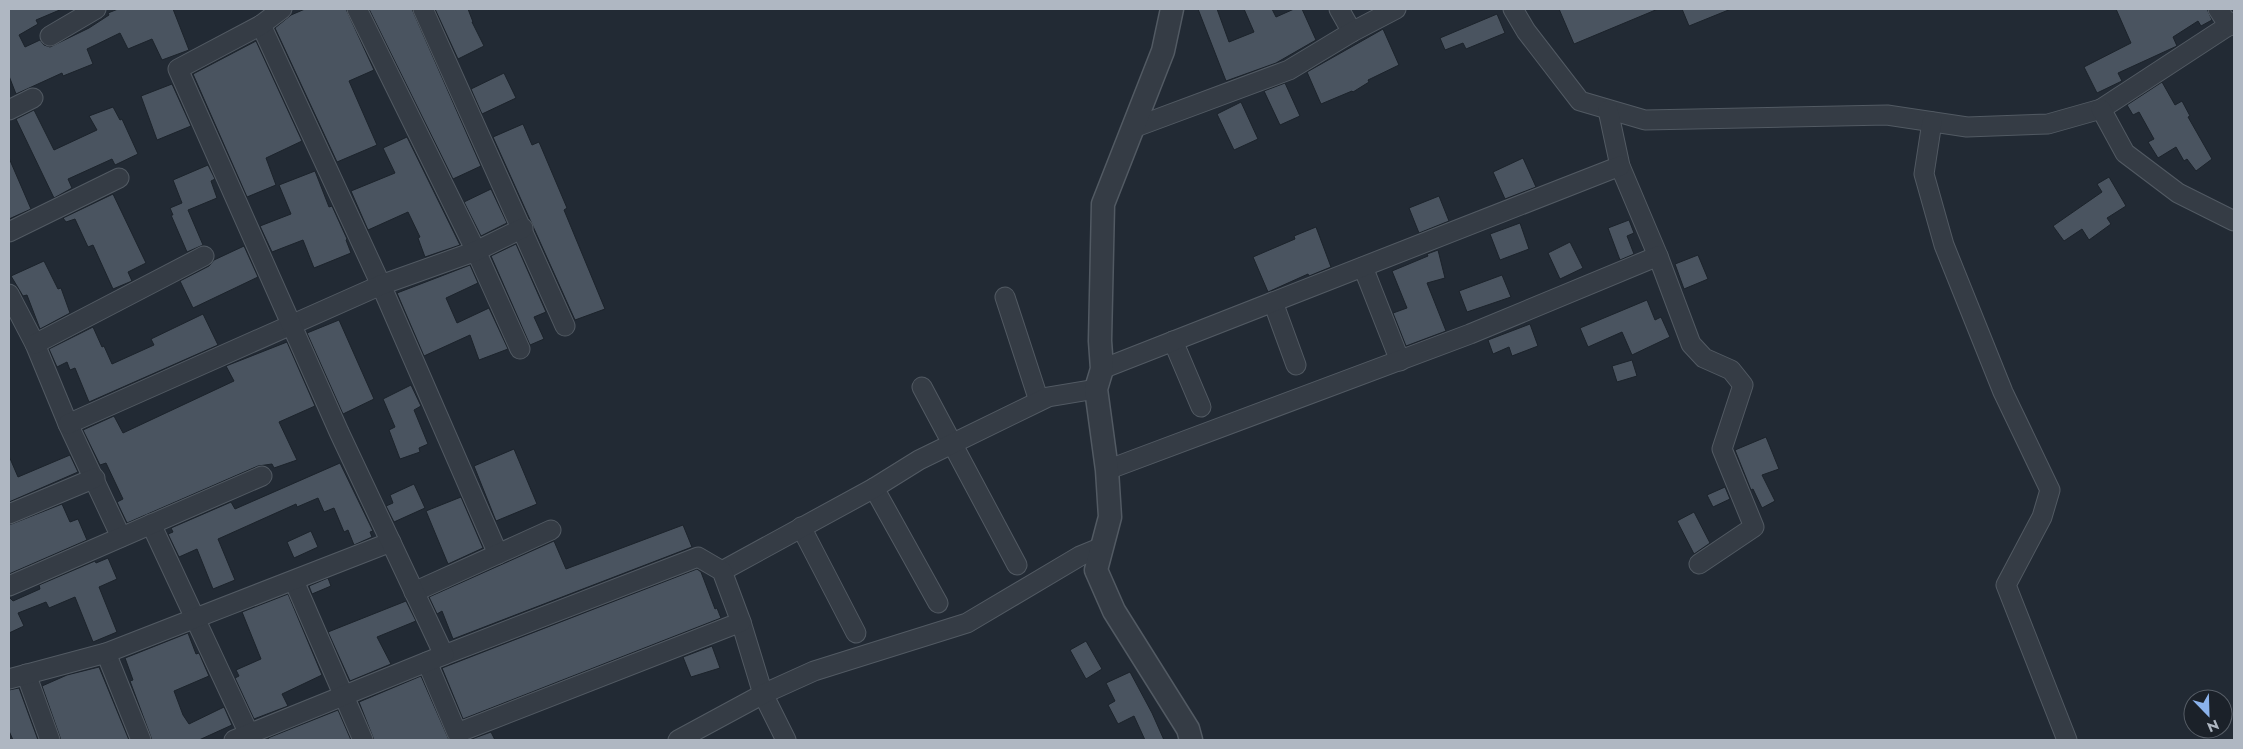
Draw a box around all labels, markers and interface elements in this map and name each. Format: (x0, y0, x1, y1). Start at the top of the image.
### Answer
north arrow (2183, 689, 2233, 739)
text: N (2204, 715, 2222, 737)

